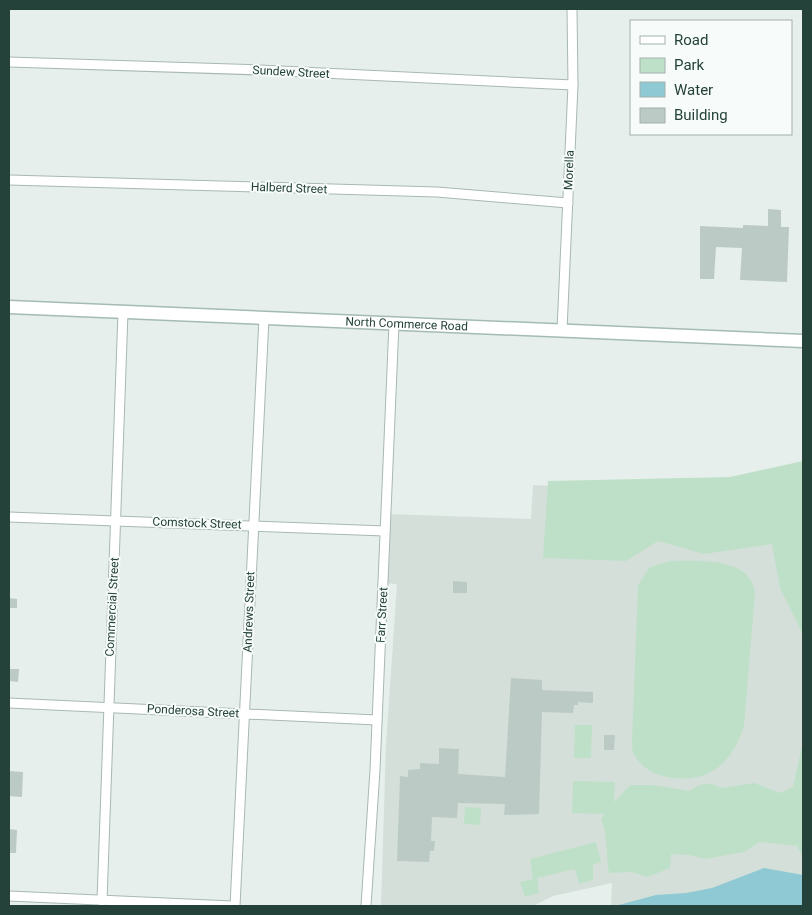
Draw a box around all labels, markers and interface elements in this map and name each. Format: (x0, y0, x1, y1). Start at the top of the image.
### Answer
legend (630, 20, 792, 135)
text: Road (674, 31, 708, 49)
text: Park (674, 56, 705, 74)
street label: Sundew Street (252, 63, 330, 81)
text: Water (674, 81, 713, 99)
text: Building (674, 106, 728, 124)
street label: Morella (561, 150, 577, 190)
street label: Halberd Street (251, 180, 328, 196)
street label: North Commerce Road (345, 314, 468, 334)
street label: Comstock Street (152, 514, 242, 532)
street label: Commercial Street (102, 557, 122, 657)
street label: Andrews Street (241, 571, 257, 653)
street label: Farr Street (374, 587, 390, 643)
street label: Ponderosa Street (147, 702, 239, 720)

